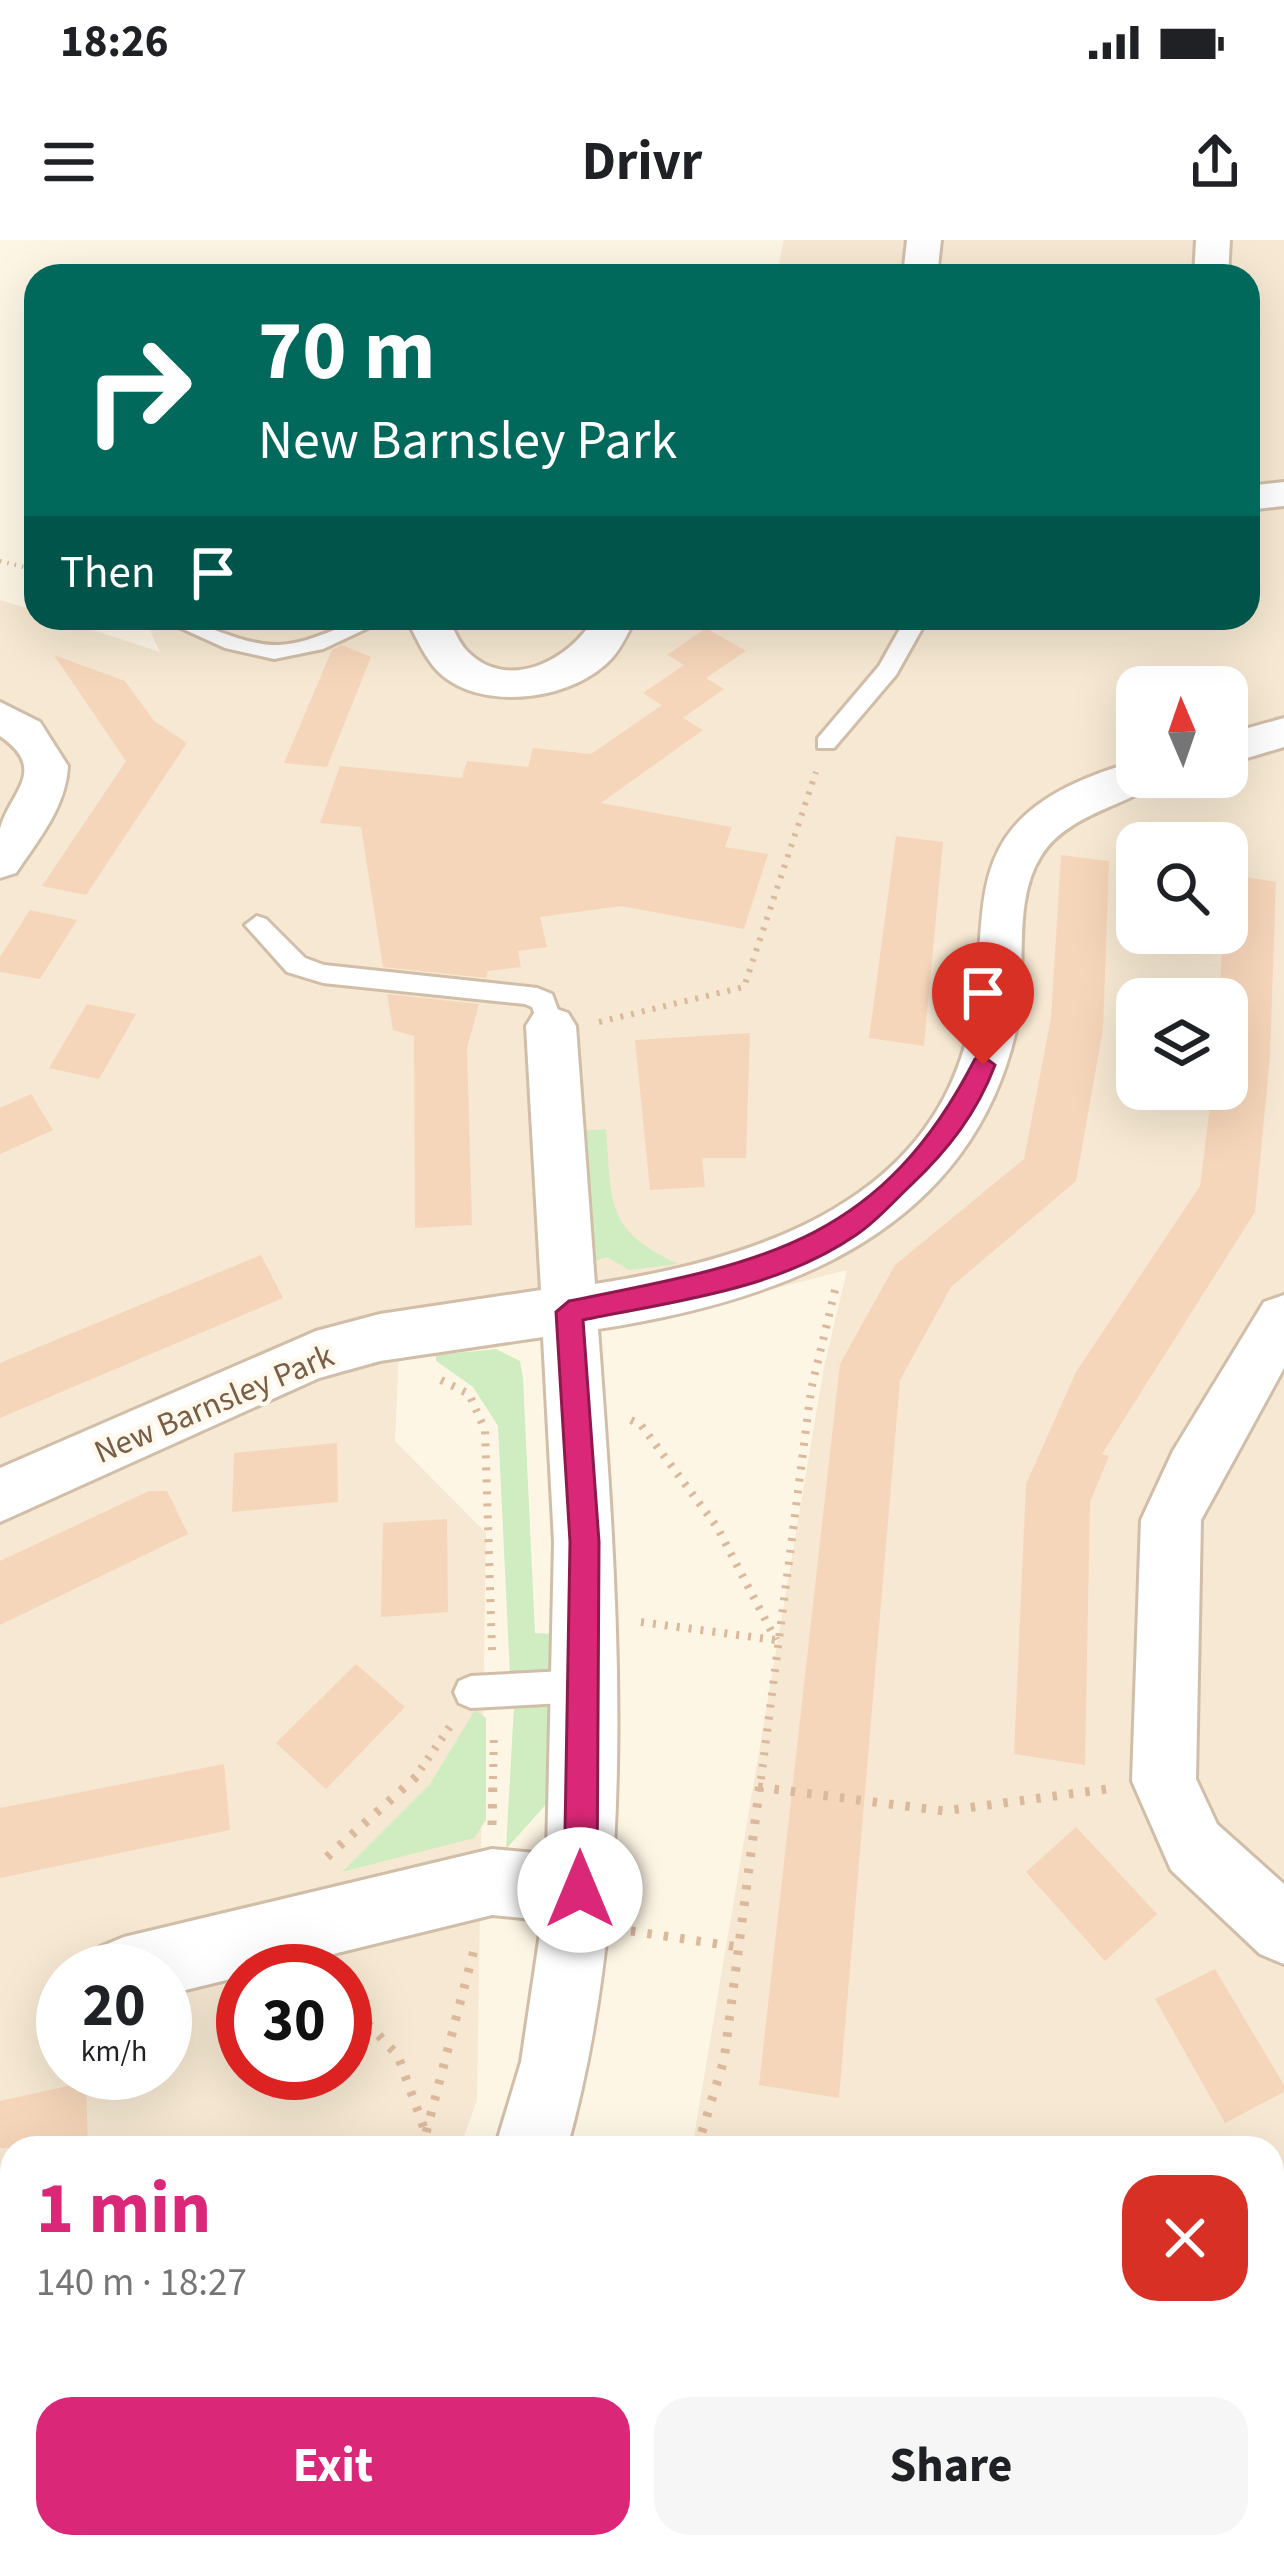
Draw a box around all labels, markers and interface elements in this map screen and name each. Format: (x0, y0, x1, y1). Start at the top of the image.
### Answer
text: 18:26 (60, 10, 169, 74)
text: Drivr (582, 124, 702, 201)
icon: menu (36, 129, 102, 195)
icon: share (1182, 129, 1248, 195)
text: 70 m (258, 292, 436, 412)
icon: right (60, 312, 216, 468)
text: New Barnsley Park (258, 403, 677, 480)
icon: arrive (180, 540, 246, 606)
text: Then (60, 541, 156, 605)
north arrow (1116, 666, 1248, 798)
map controls (1116, 666, 1248, 1110)
button: search (1116, 822, 1248, 954)
pin (932, 942, 1034, 1065)
icon: arrive (950, 960, 1016, 1026)
button: layers (1116, 978, 1248, 1110)
street label: New Barnsley Park (87, 1332, 342, 1476)
position arrow (517, 1827, 643, 1953)
speed limit sign: 30 (216, 1944, 372, 2100)
text: 20 (82, 1964, 146, 2049)
text: km/h (81, 2030, 147, 2073)
text: 1 min (36, 2158, 211, 2261)
button: close (1122, 2175, 1248, 2301)
text: 140 m · 18:27 (36, 2255, 247, 2311)
button: Exit (36, 2397, 630, 2535)
button: Share (654, 2397, 1248, 2535)

